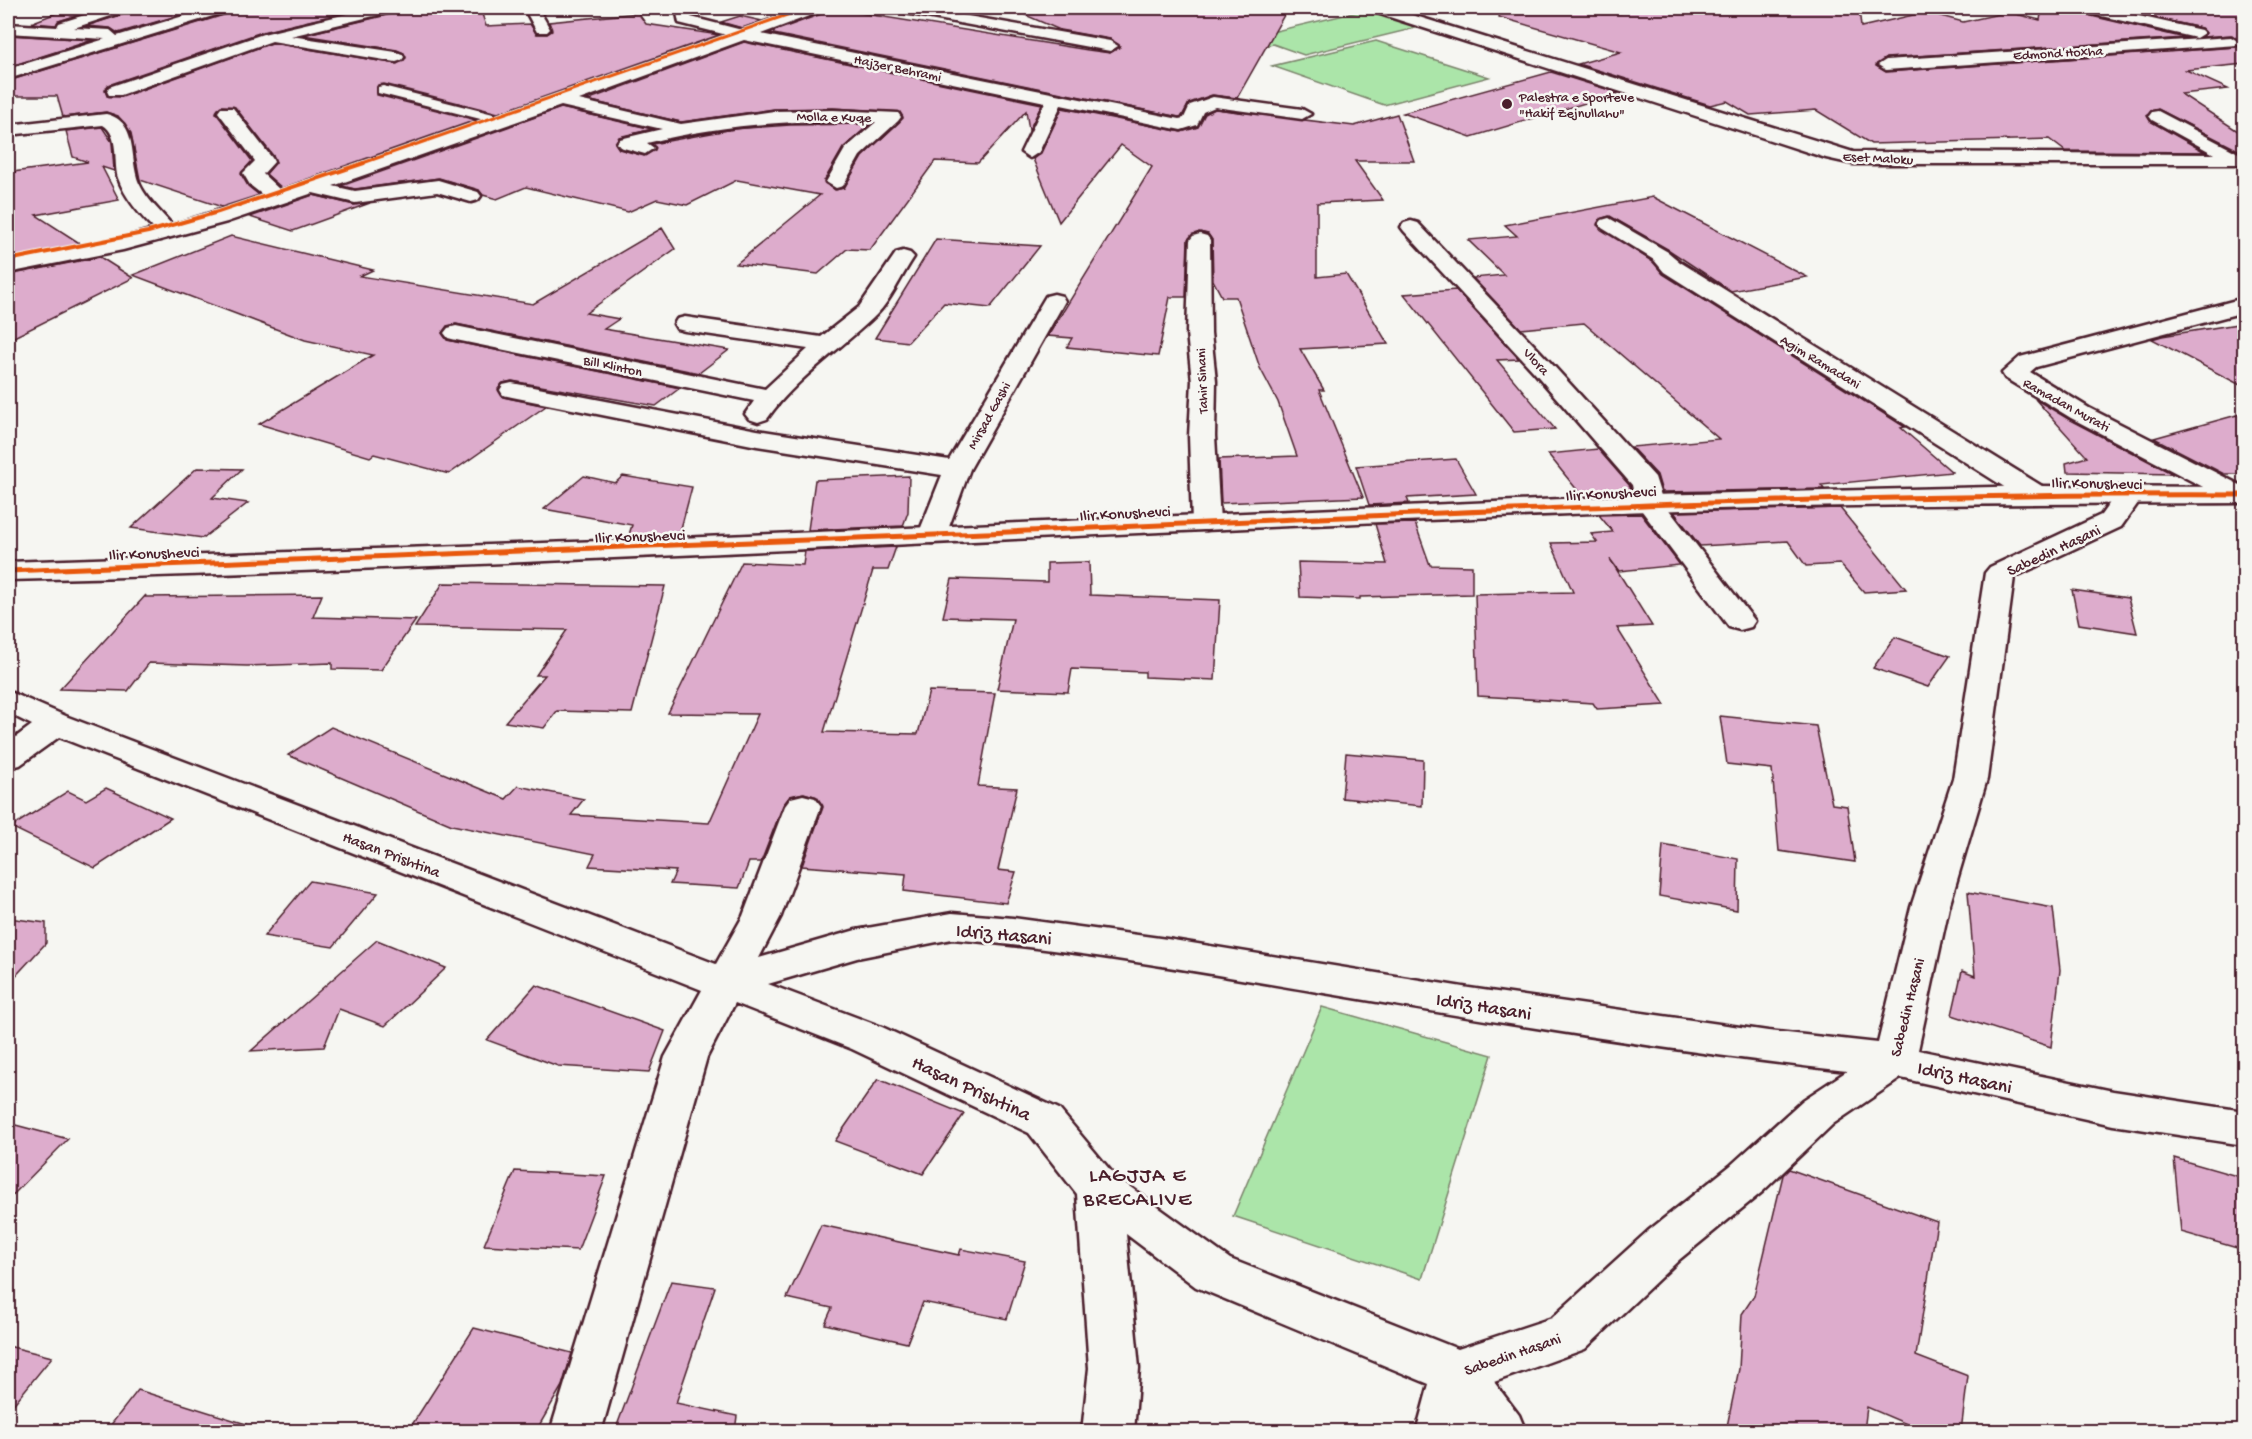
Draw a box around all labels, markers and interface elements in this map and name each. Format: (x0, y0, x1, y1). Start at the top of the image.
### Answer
street label: Edmond Hoxha (2013, 44, 2105, 65)
street label: Hajzer Behrami (852, 52, 943, 87)
place label: Palestra e Sporteve "Hakif Zejnullahu" (1518, 90, 1635, 123)
marker: Palestra e Sporteve "Hakif Zejnullahu" (1500, 97, 1514, 111)
street label: Molla e Kuqe (796, 109, 872, 128)
street label: Eset Maloku (1842, 149, 1914, 170)
street label: Agim Ramadani (1776, 332, 1863, 394)
street label: Vlora (1518, 345, 1553, 381)
street label: Tahir Sinani (1194, 348, 1213, 415)
street label: Bill Klinton (580, 353, 644, 382)
street label: Ramadan Murati (2019, 375, 2112, 437)
street label: Mirsad Gashi (965, 380, 1016, 453)
street label: Ilir Konushevci (2051, 475, 2143, 496)
street label: Ilir Konushevci (1565, 484, 1657, 507)
street label: Ilir Konushevci (1079, 504, 1171, 527)
street label: Sabedin Hasani (2005, 522, 2104, 582)
street label: Ilir Konushevci (594, 527, 686, 550)
street label: Ilir Konushevci (108, 544, 200, 567)
street label: Hasan Prishtina (339, 829, 443, 884)
street label: Idriz Hasani (955, 921, 1053, 952)
street label: Sabedin Hasani (1888, 956, 1931, 1059)
street label: Idriz Hasani (1434, 990, 1533, 1027)
street label: Hasan Prishtina (907, 1053, 1035, 1128)
street label: Idriz Hasani (1915, 1058, 2014, 1101)
district label: LAGJJA E BRECALIVE (1082, 1165, 1193, 1214)
street label: Sabedin Hasani (1462, 1331, 1564, 1382)

